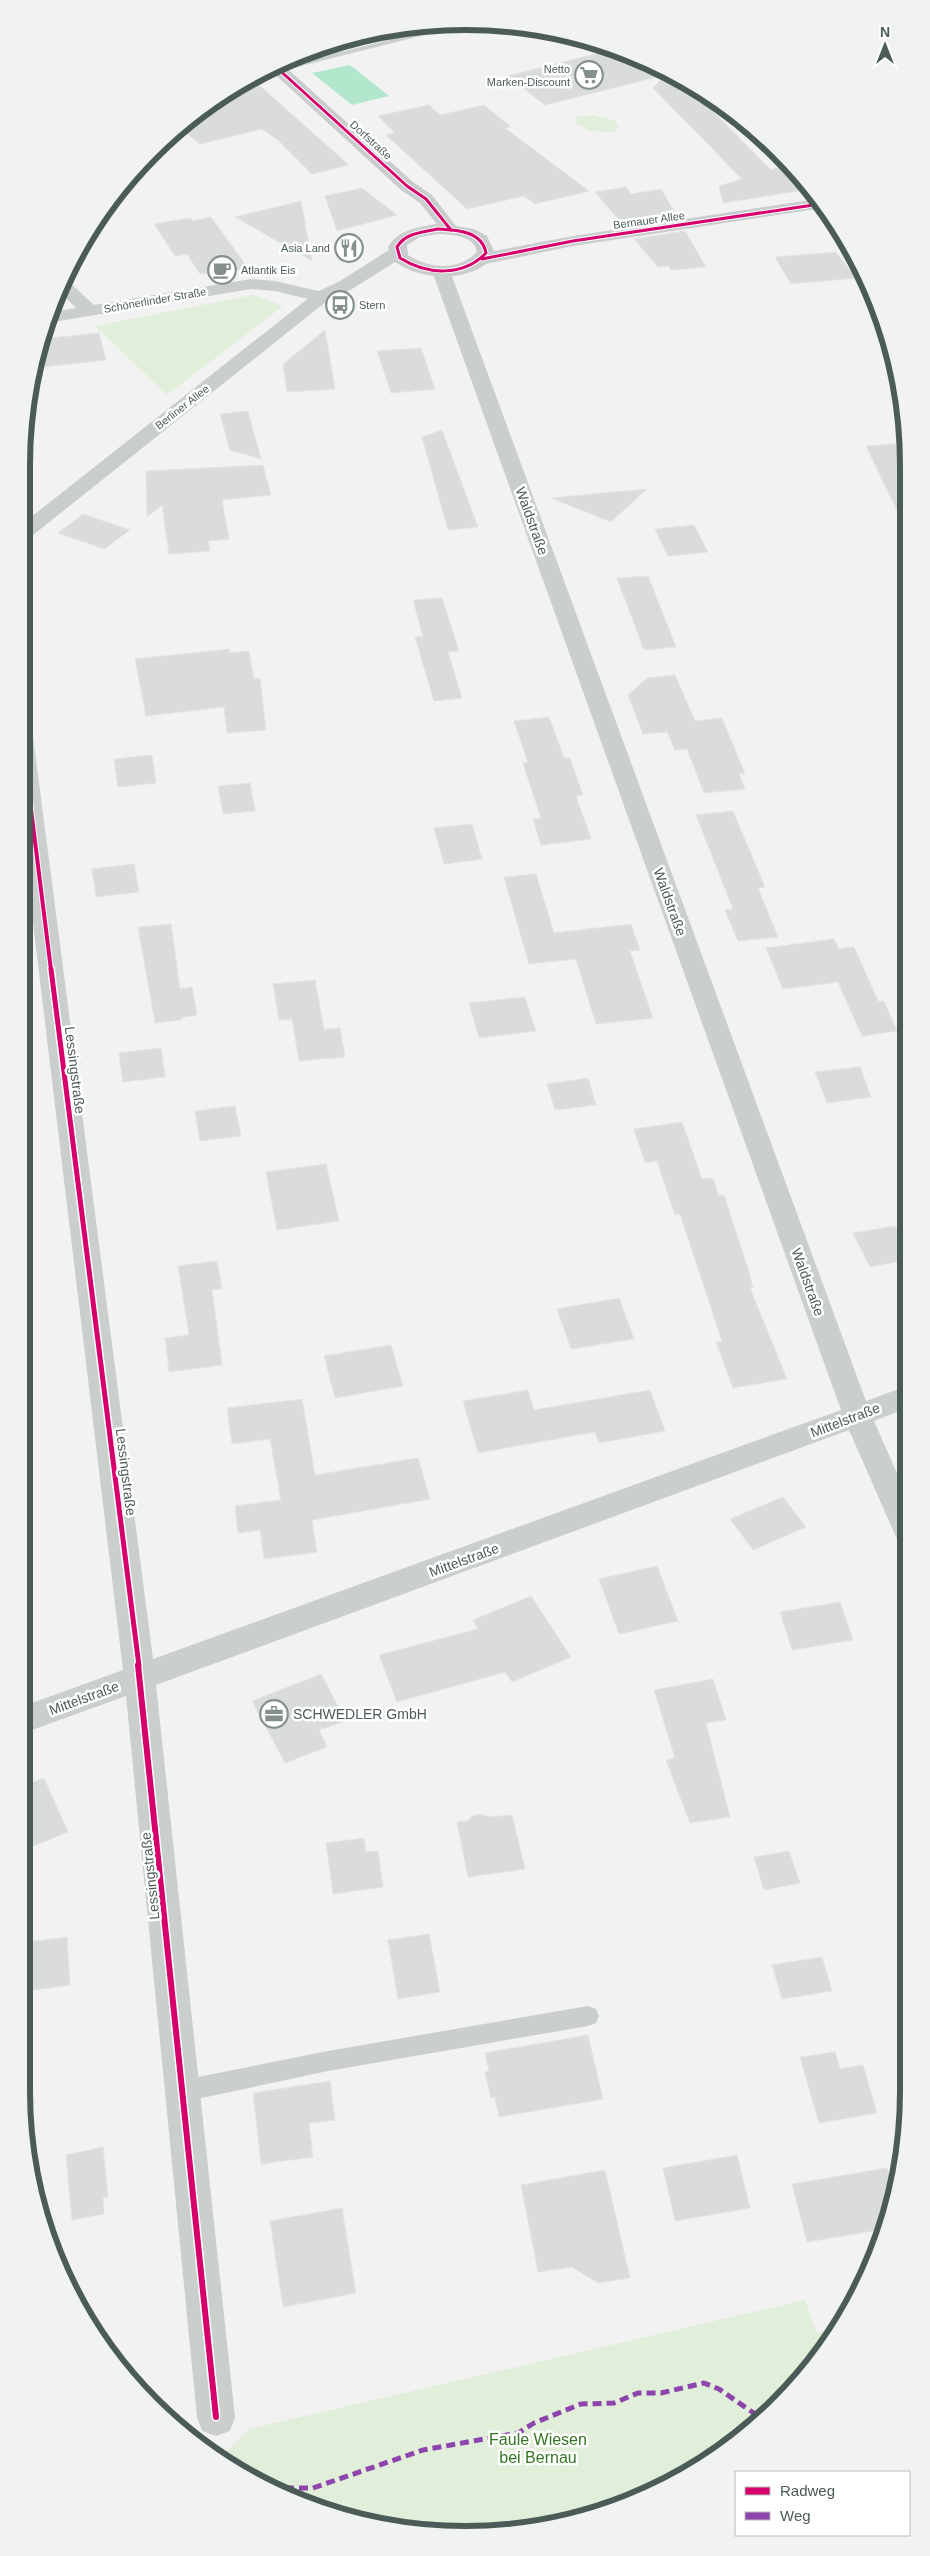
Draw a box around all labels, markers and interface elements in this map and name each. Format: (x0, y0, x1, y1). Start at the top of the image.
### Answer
north arrow (860, 20, 910, 70)
text: N (880, 24, 890, 40)
supermarket icon: Netto Marken-Discount (574, 60, 604, 90)
place label: Netto Marken-Discount (487, 63, 570, 88)
street label: Dorfstraße (348, 118, 394, 162)
street label: Bernauer Allee (612, 209, 686, 231)
restaurant icon: Asia Land (334, 233, 364, 263)
place label: Asia Land (281, 242, 330, 254)
cafe icon: Atlantik Eis (207, 255, 237, 285)
place label: Atlantik Eis (241, 264, 296, 276)
street label: Schönerlinder Straße (103, 285, 207, 315)
bus stop icon: Stern (325, 290, 355, 320)
place label: Stern (359, 299, 385, 311)
street label: Berliner Allee (153, 382, 211, 432)
street label: Waldstraße (512, 485, 552, 557)
street label: Waldstraße (650, 866, 690, 938)
street label: Lessingstraße (62, 1025, 88, 1115)
street label: Waldstraße (788, 1246, 828, 1318)
street label: Mittelstraße (808, 1399, 882, 1441)
street label: Lessingstraße (113, 1427, 139, 1517)
street label: Mittelstraße (427, 1540, 501, 1580)
street label: Mittelstraße (47, 1678, 121, 1718)
office icon: SCHWEDLER GmbH (259, 1699, 289, 1729)
place label: SCHWEDLER GmbH (293, 1706, 427, 1722)
street label: Lessingstraße (137, 1831, 163, 1921)
park label: Faule Wiesen bei Bernau (489, 2431, 587, 2466)
legend (735, 2471, 910, 2536)
text: Radweg (780, 2482, 835, 2499)
text: Weg (780, 2507, 811, 2524)

